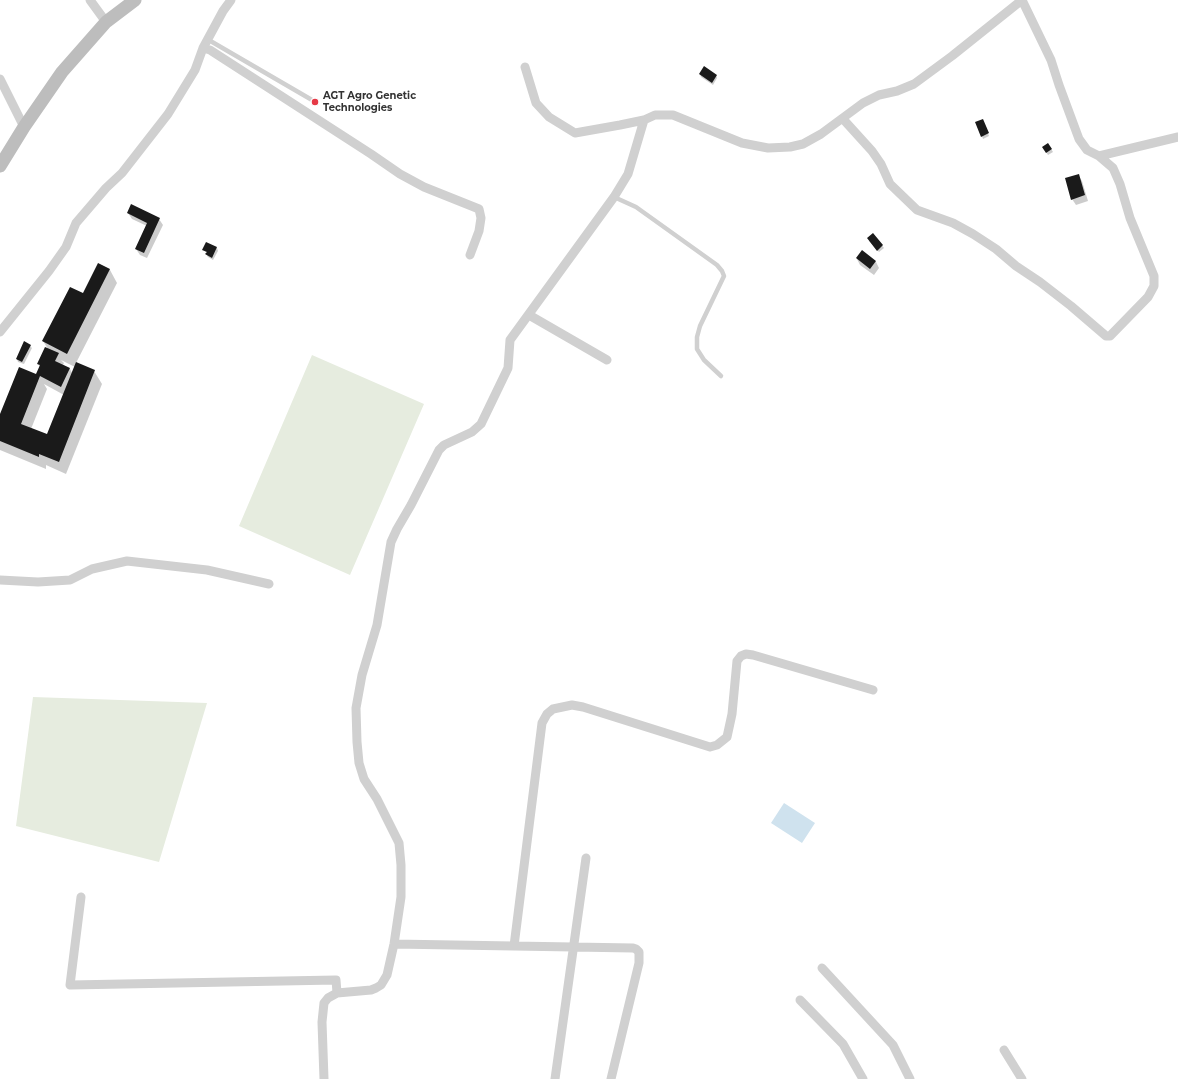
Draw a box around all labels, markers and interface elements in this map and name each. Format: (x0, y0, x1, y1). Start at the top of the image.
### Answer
place label: AGT Agro Genetic Technologies (323, 90, 416, 114)
marker: AGT Agro Genetic Technologies (310, 97, 320, 107)

